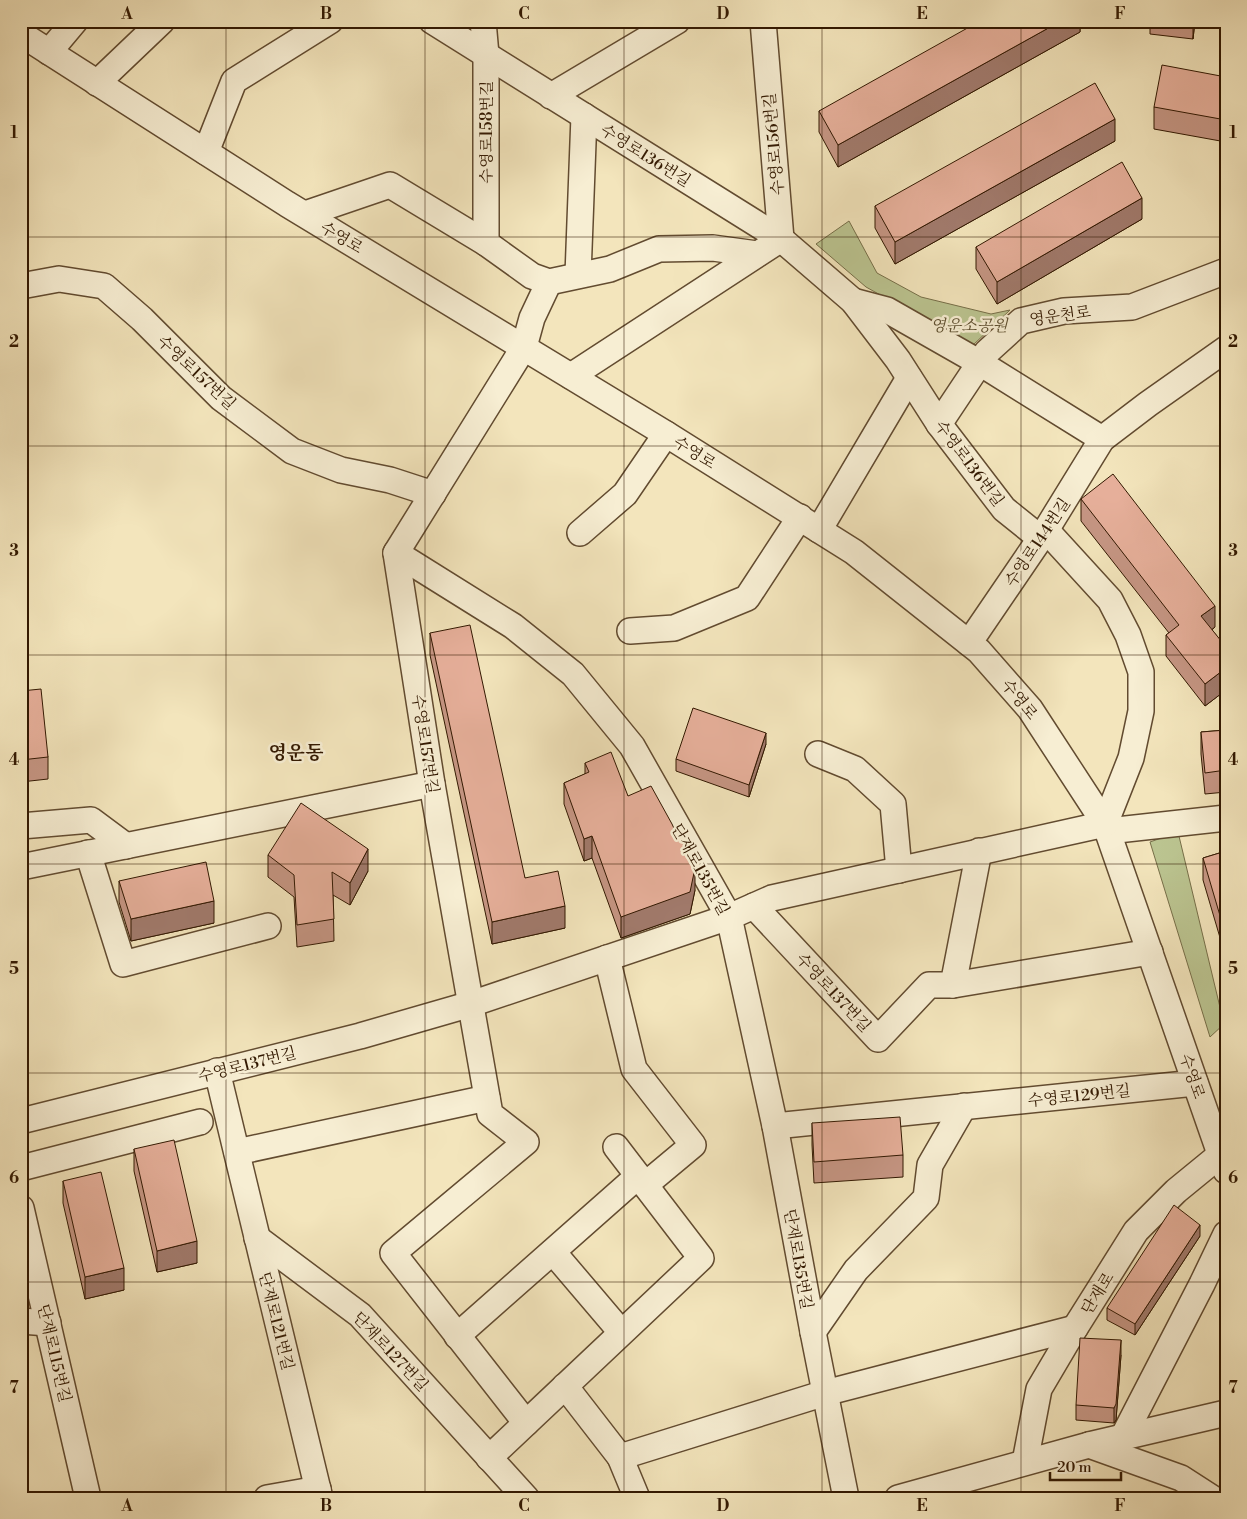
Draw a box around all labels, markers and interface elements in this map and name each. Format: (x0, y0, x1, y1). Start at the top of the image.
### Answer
text: A (120, 4, 133, 24)
text: B (320, 4, 332, 24)
text: C (518, 4, 530, 24)
text: D (717, 4, 730, 24)
text: E (916, 4, 928, 24)
text: F (1114, 4, 1126, 24)
street label: 수영로158번길 (477, 81, 497, 183)
street label: 수영로156번길 (760, 92, 788, 196)
street label: 수영로136번길 (597, 120, 694, 192)
text: 1 (10, 123, 18, 143)
text: 1 (1229, 123, 1237, 143)
street label: 수영로 (316, 217, 367, 259)
street label: 영운천로 (1028, 302, 1093, 330)
park label: 영운소공원 (930, 316, 1009, 336)
street label: 수영로157번길 (153, 331, 240, 414)
text: 2 (9, 332, 19, 352)
text: 2 (1228, 332, 1238, 352)
street label: 수영로136번길 (930, 417, 1008, 511)
street label: 수영로 (670, 432, 720, 474)
street label: 수영로144번길 (1001, 494, 1075, 591)
text: 3 (9, 541, 19, 561)
text: 3 (1228, 541, 1238, 561)
street label: 수영로 (997, 675, 1042, 724)
street label: 수영로157번길 (407, 693, 443, 795)
district label: 영운동 (268, 741, 324, 765)
text: 4 (9, 750, 20, 770)
text: 4 (1228, 750, 1239, 770)
street label: 단재로135번길 (667, 820, 734, 919)
street label: 수영로137번길 (792, 949, 875, 1036)
text: 5 (9, 959, 19, 979)
text: 5 (1228, 959, 1238, 979)
street label: 수영로137번길 (196, 1043, 299, 1087)
street label: 수영로 (1175, 1051, 1209, 1102)
street label: 수영로129번길 (1027, 1081, 1132, 1111)
text: 6 (9, 1168, 19, 1188)
text: 6 (1228, 1168, 1238, 1188)
street label: 단재로135번길 (779, 1207, 817, 1311)
street label: 단재로 (1077, 1268, 1119, 1318)
street label: 단재로121번길 (254, 1270, 298, 1373)
street label: 단재로115번길 (33, 1302, 75, 1404)
street label: 단재로127번길 (348, 1308, 432, 1396)
text: 7 (9, 1378, 19, 1398)
text: 7 (1228, 1378, 1238, 1398)
scale bar (1050, 1449, 1121, 1481)
text: 20 m (1057, 1458, 1092, 1477)
text: A (120, 1496, 133, 1516)
text: B (320, 1496, 332, 1516)
text: C (518, 1496, 530, 1516)
text: D (717, 1496, 730, 1516)
text: E (916, 1496, 928, 1516)
text: F (1114, 1496, 1126, 1516)

